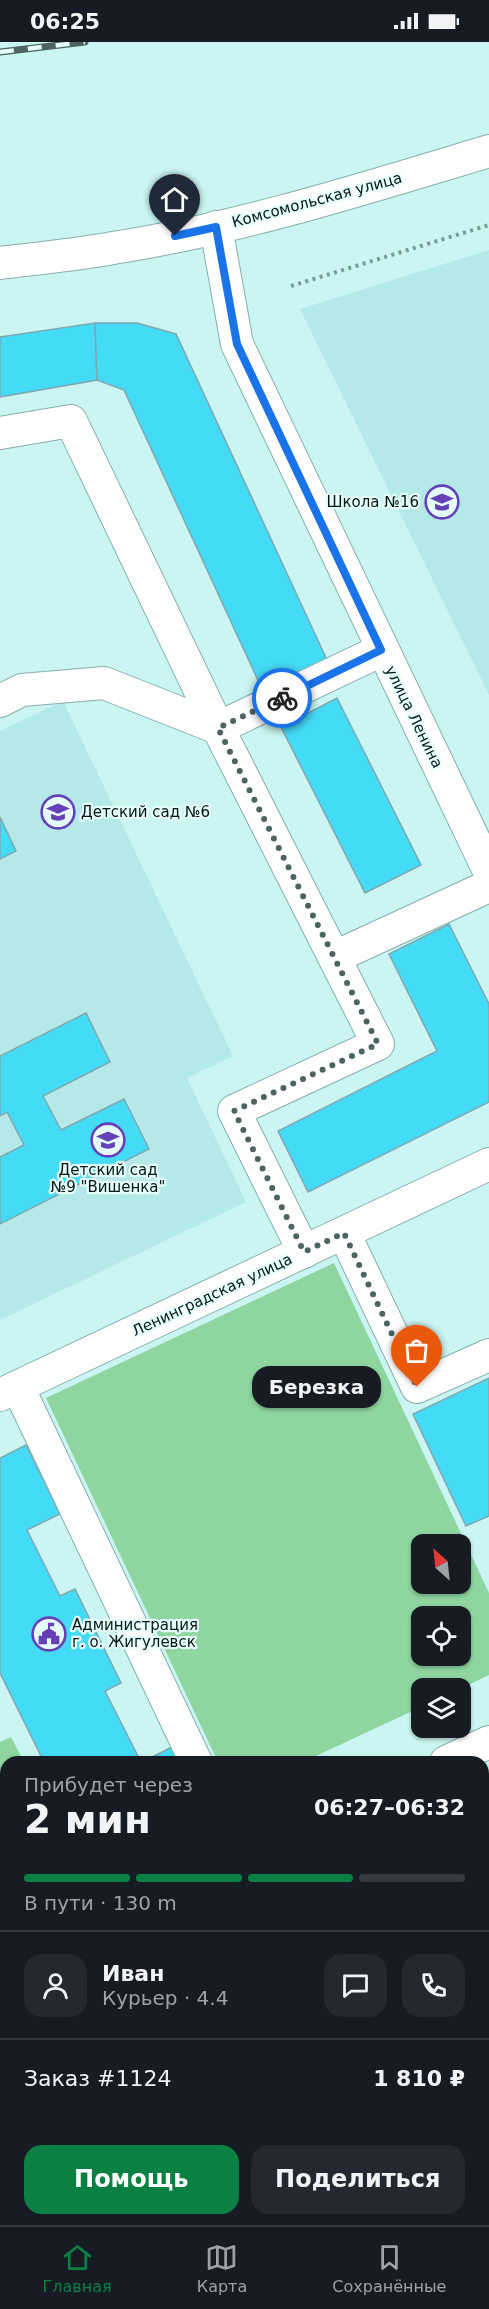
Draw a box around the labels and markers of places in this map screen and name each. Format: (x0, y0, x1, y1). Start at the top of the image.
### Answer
pin (149, 174, 200, 236)
school or university icon: Школа №16 (424, 484, 460, 520)
place label: Школа №16 (326, 493, 419, 511)
school or university icon: Детский сад №6 (40, 794, 76, 830)
place label: Детский сад №6 (81, 803, 210, 821)
school or university icon: Детский сад №9 "Вишенка" (90, 1122, 126, 1158)
place label: Детский сад №9 "Вишенка" (51, 1161, 165, 1196)
pin (391, 1325, 442, 1387)
callout: Березка (252, 1366, 381, 1408)
public building icon: Администрация г. о. Жигулевск (31, 1616, 67, 1652)
place label: Администрация г. о. Жигулевск (72, 1616, 198, 1651)

